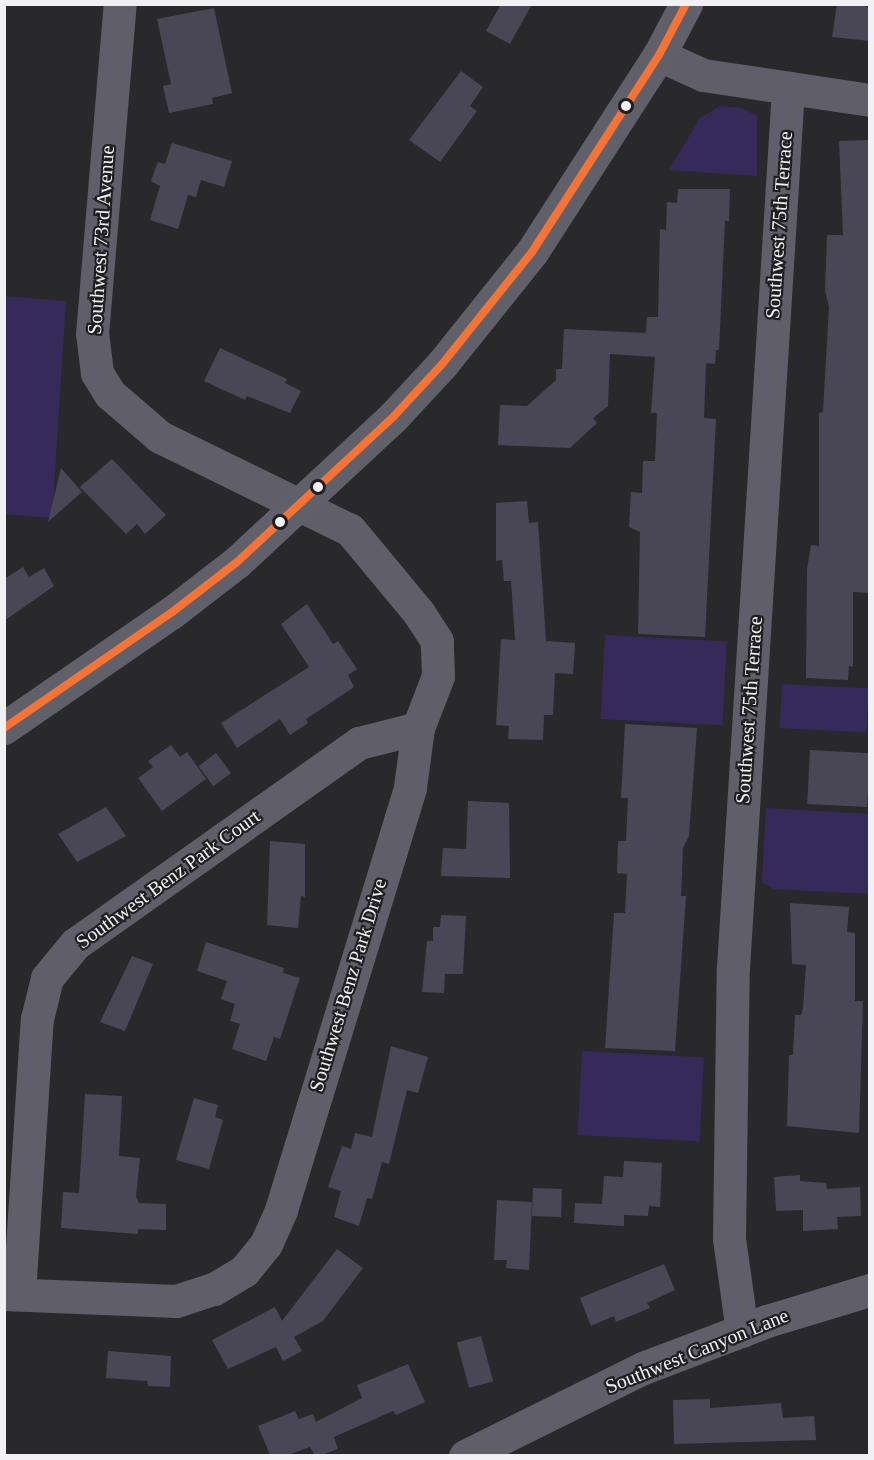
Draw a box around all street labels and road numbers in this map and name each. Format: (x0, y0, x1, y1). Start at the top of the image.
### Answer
street label: Southwest 75th Terrace (760, 130, 798, 320)
street label: Southwest 73rd Avenue (82, 144, 120, 336)
street label: Southwest 75th Terrace (730, 615, 768, 805)
street label: Southwest Benz Park Court (71, 804, 265, 954)
street label: Southwest Benz Park Drive (304, 876, 392, 1094)
street label: Southwest Canyon Lane (602, 1303, 792, 1399)

